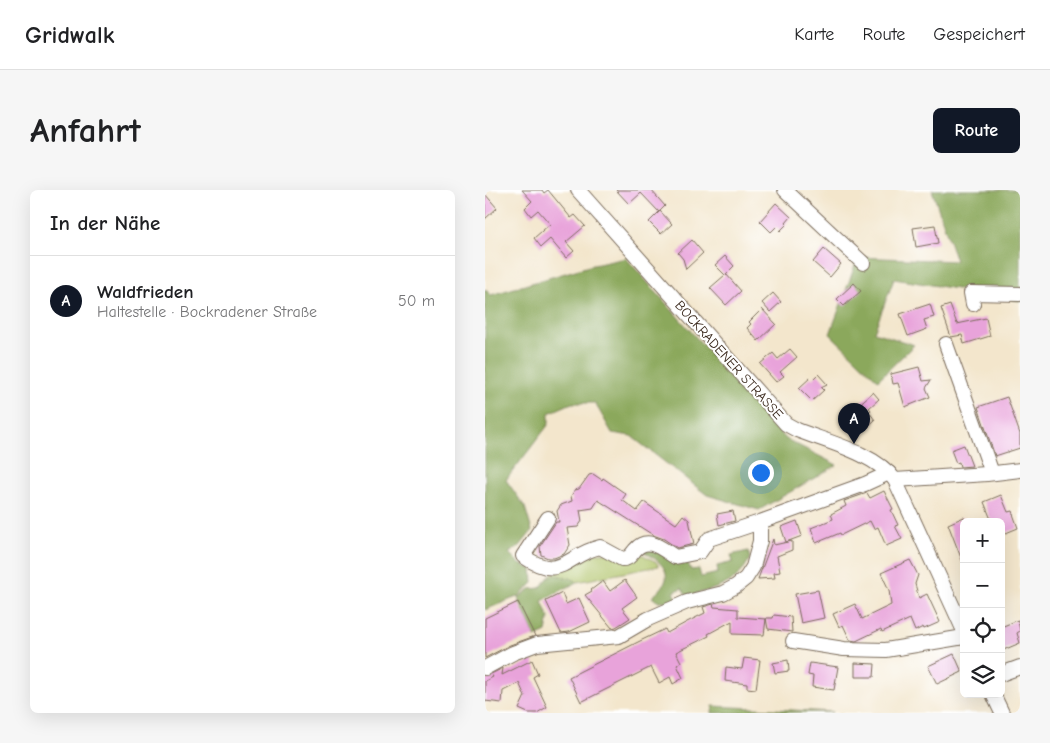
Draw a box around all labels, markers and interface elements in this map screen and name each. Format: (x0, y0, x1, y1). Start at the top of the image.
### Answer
text: Gridwalk (25, 21, 114, 49)
text: Karte (794, 24, 834, 45)
text: Route (862, 24, 905, 45)
text: Gespeichert (933, 24, 1025, 45)
button: Route (933, 108, 1020, 153)
text: Anfahrt (30, 110, 141, 151)
text: In der Nähe (50, 211, 160, 235)
text: Waldfrieden (97, 281, 193, 303)
text: A (62, 292, 70, 310)
text: 50 m (398, 292, 435, 310)
street label: BOCKRADENER STRASSE (671, 297, 787, 423)
text: Haltestelle · Bockradener Straße (97, 303, 317, 321)
pin: A (838, 403, 870, 444)
your location (748, 460, 774, 486)
map controls (960, 518, 1005, 698)
button: + (960, 518, 1005, 563)
button: − (960, 563, 1005, 608)
button: locate (960, 608, 1005, 653)
button: layers (960, 653, 1005, 698)

